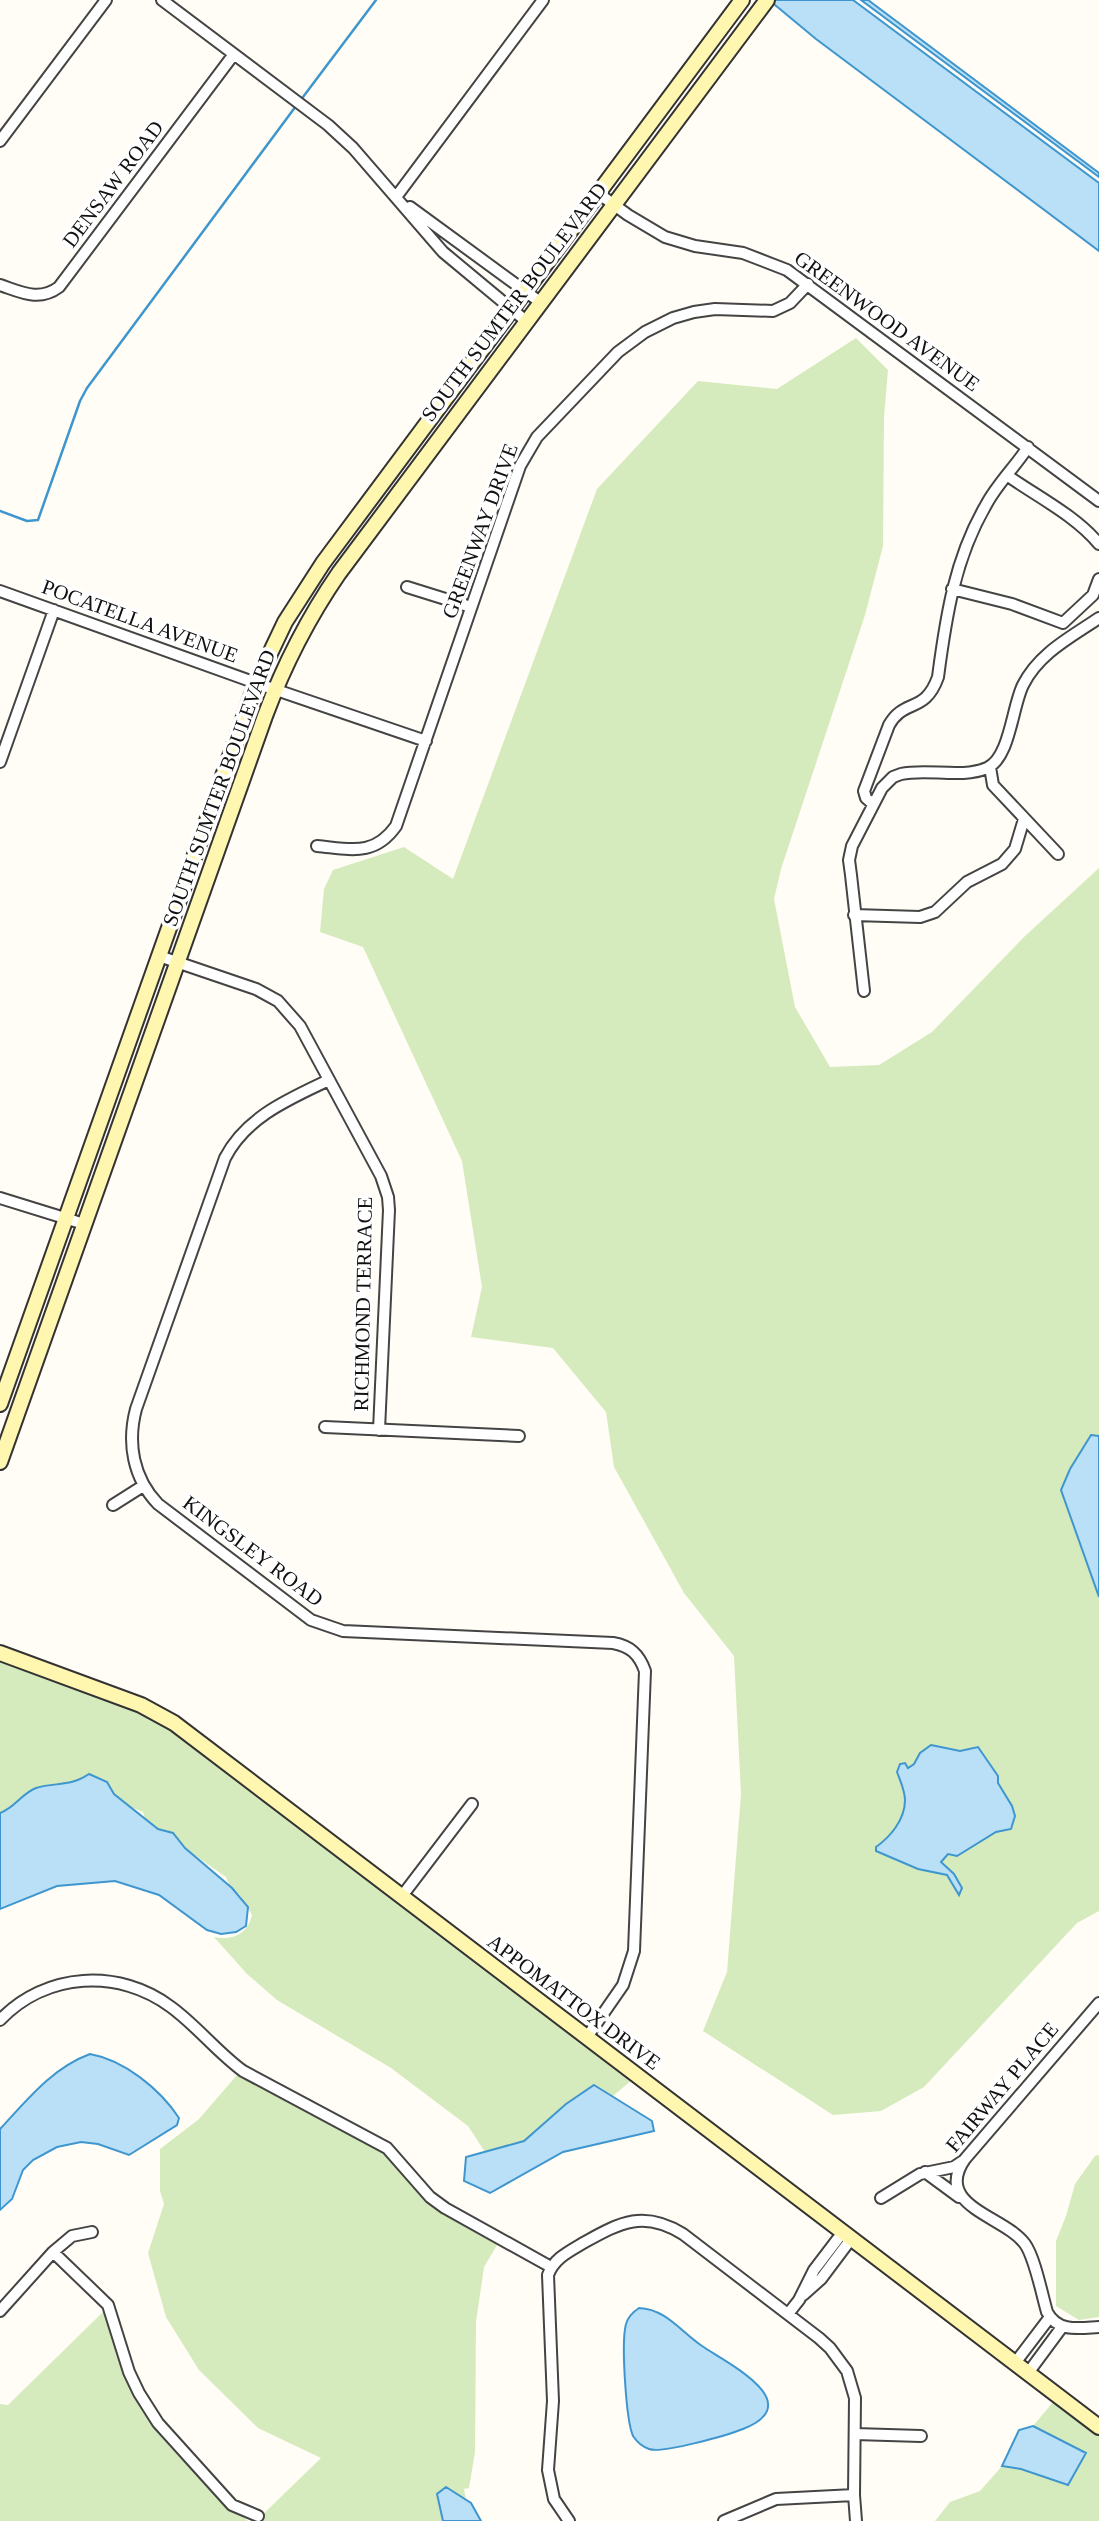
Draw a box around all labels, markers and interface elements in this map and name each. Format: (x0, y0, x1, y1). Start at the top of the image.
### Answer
street label: DENSAW ROAD (58, 116, 168, 252)
street label: SOUTH SUMTER BOULEVARD (416, 178, 612, 426)
street label: GREENWOOD AVENUE (790, 246, 984, 396)
street label: GREENWAY DRIVE (437, 440, 523, 622)
street label: POCATELLA AVENUE (39, 574, 241, 668)
street label: SOUTH SUMTER BOULEVARD (158, 646, 280, 930)
street label: RICHMOND TERRACE (349, 1196, 377, 1412)
street label: KINGSLEY ROAD (178, 1491, 328, 1611)
street label: APPOMATTOX DRIVE (483, 1929, 665, 2075)
street label: FAIRWAY PLACE (941, 2017, 1063, 2157)

